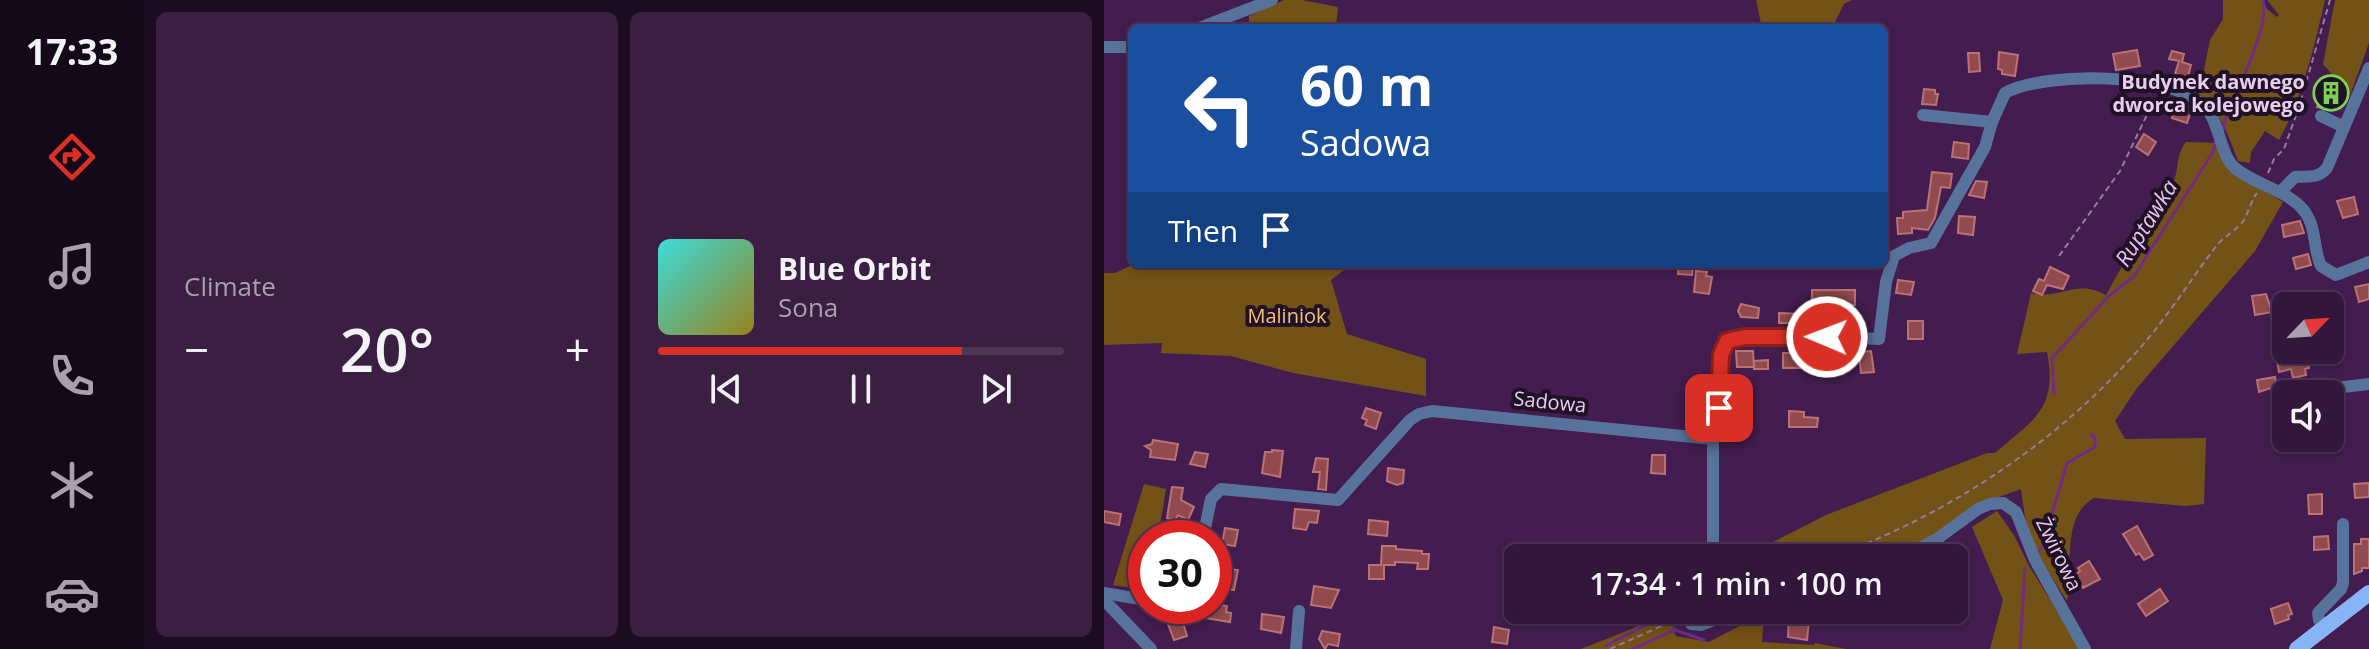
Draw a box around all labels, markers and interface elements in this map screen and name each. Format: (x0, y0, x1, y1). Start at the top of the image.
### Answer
text: 17:33 (26, 27, 118, 76)
text: 60 m (1300, 46, 1434, 122)
icon: left (1168, 56, 1272, 160)
place label: Budynek dawnego dworca kolejowego (2112, 68, 2305, 118)
building icon: Budynek dawnego dworca kolejowego (2312, 74, 2350, 112)
text: Sadowa (1300, 118, 1431, 167)
icon: directions (44, 129, 100, 185)
water label: Ruptawka (2107, 174, 2183, 271)
icon: arrive (1254, 208, 1298, 252)
text: Then (1168, 210, 1238, 251)
icon: music (44, 238, 100, 294)
text: Blue Orbit (778, 248, 931, 289)
text: Climate (184, 268, 276, 304)
text: Sona (778, 289, 838, 325)
north arrow (2272, 292, 2344, 364)
map controls (2272, 292, 2344, 452)
position arrow (1785, 295, 1869, 379)
park label: Maliniok (1247, 302, 1327, 329)
text: 20° (340, 308, 434, 390)
text: − (184, 319, 209, 379)
text: + (565, 319, 590, 379)
icon: phone (44, 348, 100, 404)
icon: previous (704, 367, 748, 411)
icon: pause (839, 367, 883, 411)
icon: next (974, 367, 1018, 411)
pin (1685, 374, 1753, 442)
button: sound (2272, 380, 2344, 452)
street label: Sadowa (1512, 384, 1588, 419)
icon: arrive (1697, 386, 1741, 430)
icon: climate (44, 457, 100, 513)
street label: Żwirowa (2030, 512, 2089, 595)
speed limit sign: 30 (1128, 520, 1232, 624)
text: 17:34 · 1 min · 100 m (1589, 563, 1883, 604)
icon: car (44, 566, 100, 622)

